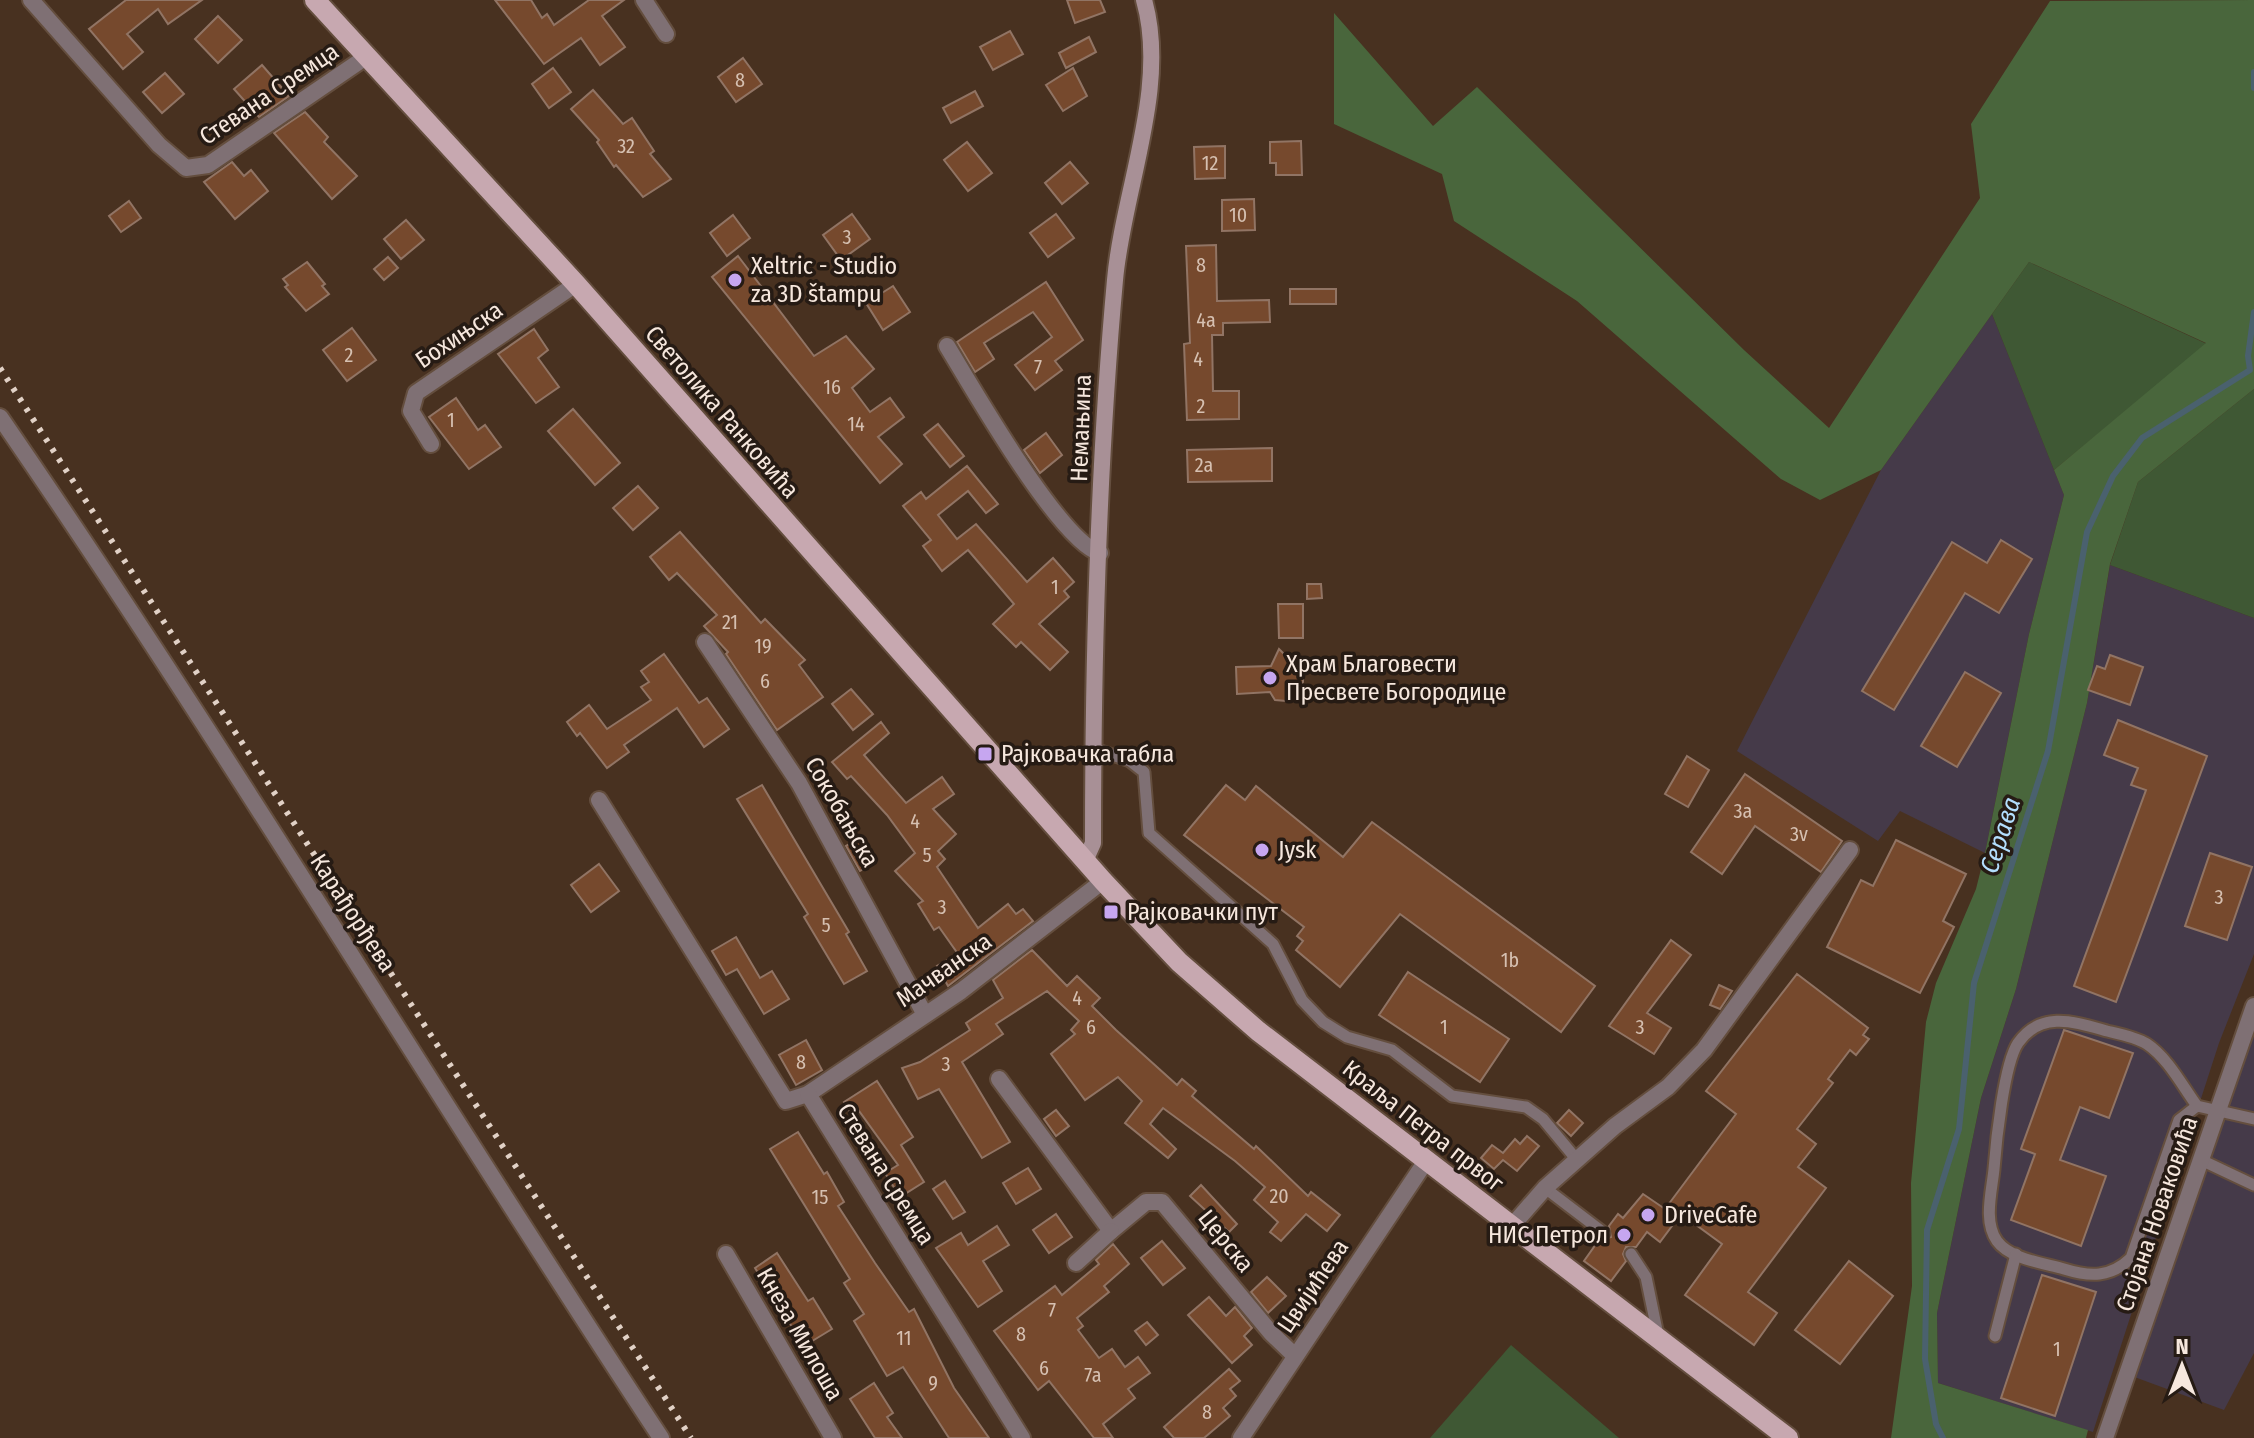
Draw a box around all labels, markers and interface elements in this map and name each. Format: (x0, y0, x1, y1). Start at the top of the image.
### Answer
street label: Стевана Сремца (194, 37, 344, 151)
house number: 8 (735, 68, 745, 92)
house number: 32 (617, 134, 635, 158)
house number: 12 (1202, 151, 1218, 175)
house number: 10 (1229, 203, 1247, 227)
house number: 3 (842, 225, 852, 249)
place label: Xeltric - Studio za 3D štampu (751, 252, 897, 308)
house number: 8 (1196, 253, 1206, 277)
marker: Xeltric - Studio za 3D štampu (726, 271, 744, 289)
street label: Бохињска (410, 296, 508, 374)
house number: 4a (1196, 308, 1216, 332)
street label: Светолика Ранковића (640, 320, 804, 504)
house number: 2 (345, 343, 354, 367)
house number: 4 (1193, 347, 1203, 371)
house number: 7 (1034, 355, 1042, 379)
street label: Немањина (1065, 374, 1097, 482)
house number: 16 (823, 375, 841, 399)
house number: 2 (1197, 394, 1206, 418)
house number: 1 (447, 408, 455, 432)
house number: 14 (847, 412, 865, 436)
house number: 2a (1195, 453, 1213, 477)
house number: 1 (1051, 575, 1059, 599)
house number: 21 (722, 610, 738, 634)
house number: 19 (754, 634, 772, 658)
place label: Храм Благовести Пресвете Богородице (1286, 650, 1506, 706)
house number: 6 (760, 669, 770, 693)
marker: Храм Благовести Пресвете Богородице (1261, 669, 1279, 687)
place label: Рајковачка табла (1001, 740, 1174, 768)
marker: Рајковачка табла (976, 745, 994, 763)
street label: Сокобањска (799, 752, 885, 872)
water label: Серава (1974, 793, 2027, 877)
house number: 3a (1734, 799, 1752, 823)
house number: 4 (910, 809, 920, 833)
house number: 3v (1790, 822, 1808, 846)
place label: Jysk (1278, 836, 1317, 864)
marker: Jysk (1253, 841, 1271, 859)
house number: 5 (922, 843, 932, 867)
street label: Карађорђева (304, 849, 402, 977)
house number: 3 (2214, 885, 2224, 909)
house number: 3 (937, 895, 947, 919)
place label: Рајковачки пут (1127, 898, 1278, 926)
marker: Рајковачки пут (1102, 903, 1120, 921)
house number: 5 (821, 913, 831, 937)
street label: Мачванска (891, 927, 997, 1013)
house number: 1b (1501, 948, 1519, 972)
house number: 4 (1072, 986, 1082, 1010)
house number: 6 (1086, 1015, 1096, 1039)
house number: 1 (1440, 1015, 1448, 1039)
house number: 3 (1635, 1015, 1645, 1039)
house number: 8 (796, 1050, 806, 1074)
house number: 3 (941, 1052, 951, 1076)
street label: Краља Петра првог (1337, 1055, 1510, 1198)
street label: Стевана Сремца (831, 1098, 941, 1250)
street label: Стојана Новаковића (2110, 1113, 2204, 1315)
house number: 20 (1269, 1184, 1289, 1208)
house number: 15 (812, 1185, 828, 1209)
place label: DriveCafe (1664, 1201, 1757, 1229)
street label: Церска (1192, 1204, 1260, 1278)
marker: DriveCafe (1639, 1206, 1657, 1224)
place label: НИС Петрол (1488, 1221, 1608, 1249)
marker: НИС Петрол (1615, 1226, 1633, 1244)
street label: Цвијићева (1272, 1234, 1354, 1338)
street label: Кнеза Милоша (751, 1263, 849, 1405)
house number: 7 (1048, 1298, 1056, 1322)
house number: 8 (1016, 1322, 1026, 1346)
house number: 11 (896, 1326, 912, 1350)
north arrow (2142, 1326, 2222, 1406)
text: N (2175, 1333, 2189, 1360)
house number: 1 (2053, 1337, 2061, 1361)
house number: 6 (1039, 1356, 1049, 1380)
house number: 7a (1084, 1363, 1102, 1387)
house number: 9 (928, 1371, 938, 1395)
house number: 8 (1202, 1400, 1212, 1424)

